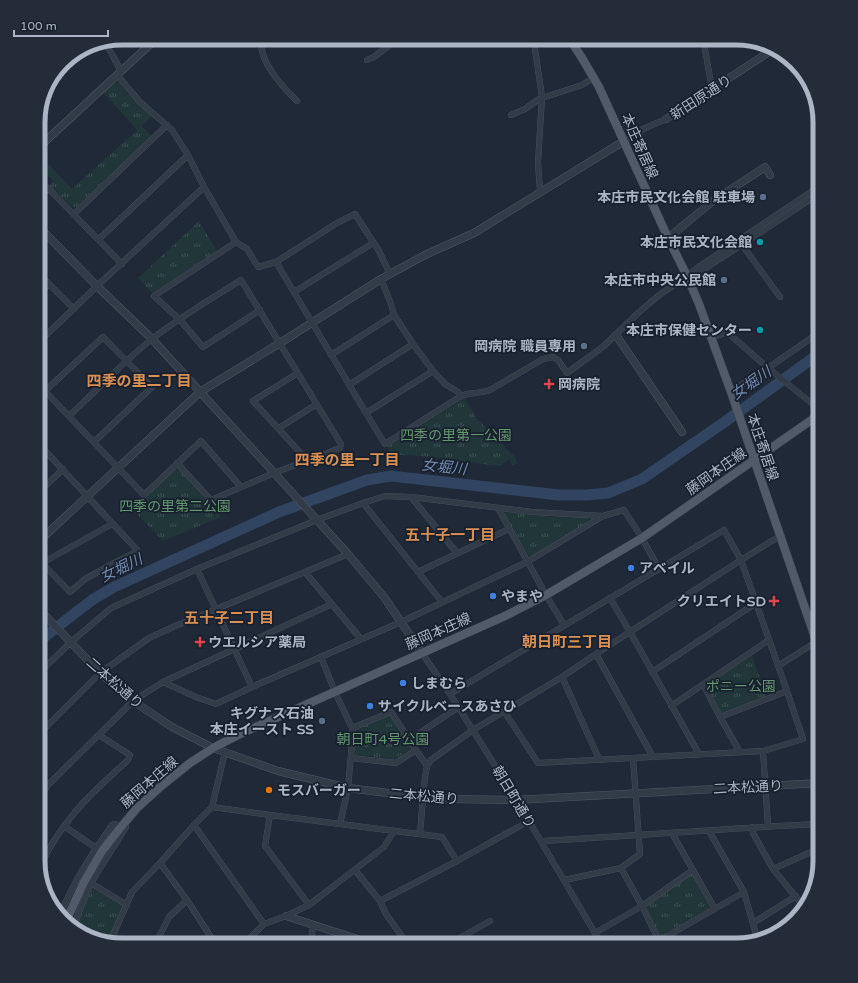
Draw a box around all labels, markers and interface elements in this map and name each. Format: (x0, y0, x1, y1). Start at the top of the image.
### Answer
scale bar (14, 12, 108, 38)
text: 100 m (20, 19, 57, 33)
street label: 新田原通り (667, 71, 735, 124)
street label: 本庄寄居線 (618, 111, 662, 182)
place label: 本庄市民文化会館 駐車場 (597, 189, 755, 206)
marker: 本庄市民文化会館 駐車場 (758, 192, 768, 202)
place label: 本庄市民文化会館 (640, 234, 752, 251)
marker: 本庄市民文化会館 (755, 237, 765, 247)
place label: 本庄市中央公民館 (604, 272, 716, 289)
marker: 本庄市中央公民館 (719, 275, 729, 285)
place label: 本庄市保健センター (626, 322, 752, 339)
marker: 本庄市保健センター (755, 325, 765, 335)
place label: 岡病院 職員専用 (474, 338, 576, 355)
marker: 岡病院 職員専用 (579, 341, 589, 351)
water label: 女堀川 (727, 362, 776, 403)
district label: 四季の里二丁目 (86, 372, 192, 390)
place label: 岡病院 (558, 376, 600, 393)
marker: 岡病院 (543, 378, 555, 390)
street label: 本庄寄居線 (743, 411, 782, 483)
park label: 四季の里第一公園 (400, 427, 512, 444)
street label: 藤岡本庄線 (683, 444, 750, 498)
district label: 四季の里一丁目 (294, 451, 400, 469)
water label: 女堀川 (421, 456, 469, 479)
park label: 四季の里第二公園 (119, 498, 231, 515)
district label: 五十子一丁目 (405, 526, 495, 544)
water label: 女堀川 (97, 549, 147, 586)
place label: アベイル (639, 560, 695, 577)
marker: アベイル (626, 563, 636, 573)
place label: やまや (501, 588, 543, 605)
marker: やまや (488, 591, 498, 601)
place label: クリエイトSD (677, 593, 766, 610)
marker: クリエイトSD (769, 596, 779, 606)
district label: 五十子二丁目 (184, 609, 274, 627)
street label: 藤岡本庄線 (403, 609, 474, 653)
district label: 朝日町三丁目 (522, 633, 612, 651)
place label: ウエルシア薬局 (208, 634, 306, 651)
marker: ウエルシア薬局 (195, 637, 205, 647)
street label: 二本松通り (83, 654, 147, 713)
place label: しまむら (411, 675, 467, 692)
marker: しまむら (398, 678, 408, 688)
park label: ポニー公園 (706, 678, 776, 695)
place label: サイクルベースあさひ (378, 698, 517, 715)
marker: サイクルベースあさひ (365, 701, 375, 711)
place label: キグナス石油 本庄イースト SS (210, 705, 314, 738)
marker: キグナス石油 本庄イースト SS (317, 716, 327, 726)
park label: 朝日町4号公園 (337, 731, 429, 748)
street label: 藤岡本庄線 (117, 753, 181, 812)
street label: 朝日町通り (488, 763, 539, 832)
street label: 二本松通り (713, 777, 783, 798)
place label: モスバーガー (277, 782, 361, 799)
marker: モスバーガー (264, 785, 274, 795)
street label: 二本松通り (388, 785, 460, 808)

